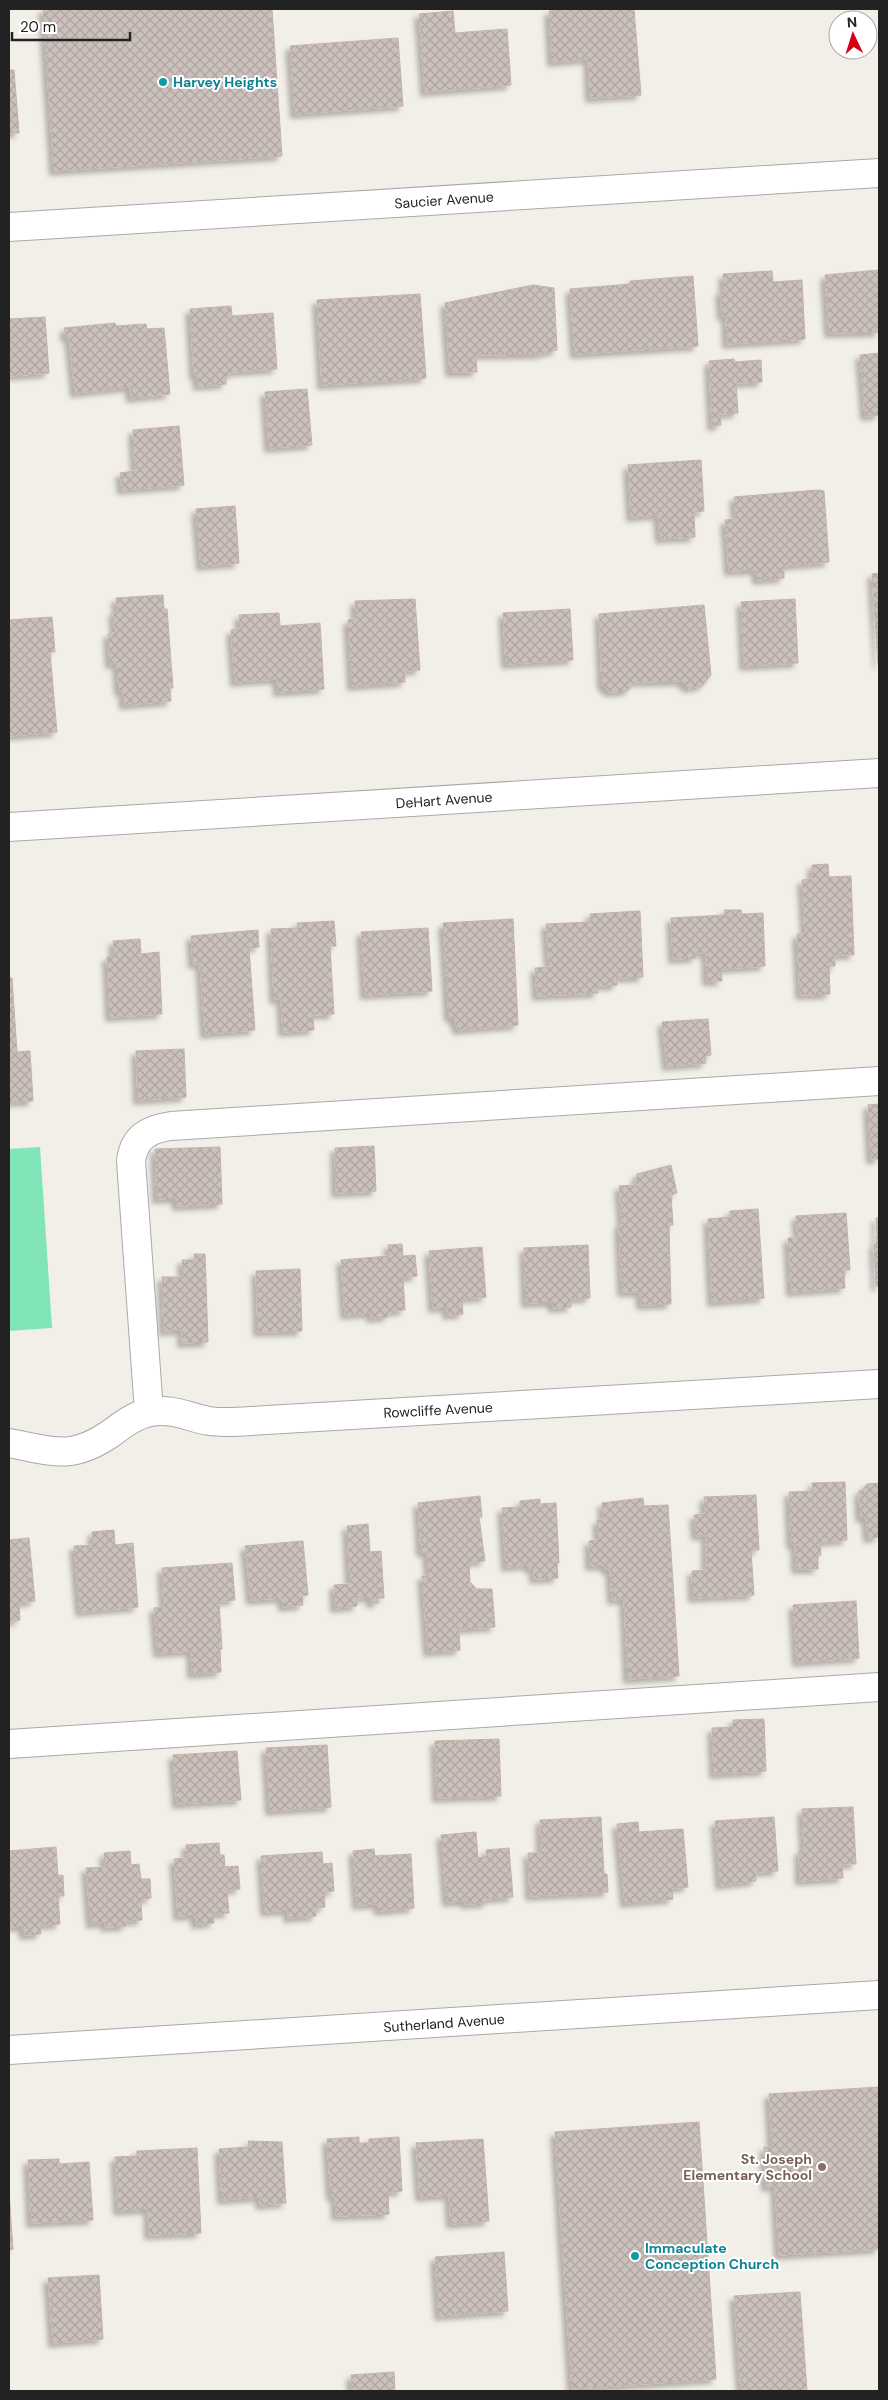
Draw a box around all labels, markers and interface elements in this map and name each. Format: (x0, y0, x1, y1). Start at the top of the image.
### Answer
scale bar (12, 10, 130, 42)
north arrow (828, 10, 878, 60)
text: N (846, 13, 858, 31)
text: 20 m (20, 17, 56, 37)
place label: Harvey Heights (173, 73, 277, 91)
marker: Harvey Heights (157, 76, 169, 88)
street label: Saucier Avenue (394, 188, 494, 212)
street label: DeHart Avenue (395, 788, 493, 812)
street label: Rowcliffe Avenue (383, 1398, 493, 1422)
street label: Sutherland Avenue (383, 2010, 505, 2036)
place label: St. Joseph Elementary School (683, 2150, 812, 2184)
marker: St. Joseph Elementary School (816, 2161, 828, 2173)
place label: Immaculate Conception Church (645, 2239, 779, 2273)
marker: Immaculate Conception Church (629, 2250, 641, 2262)

